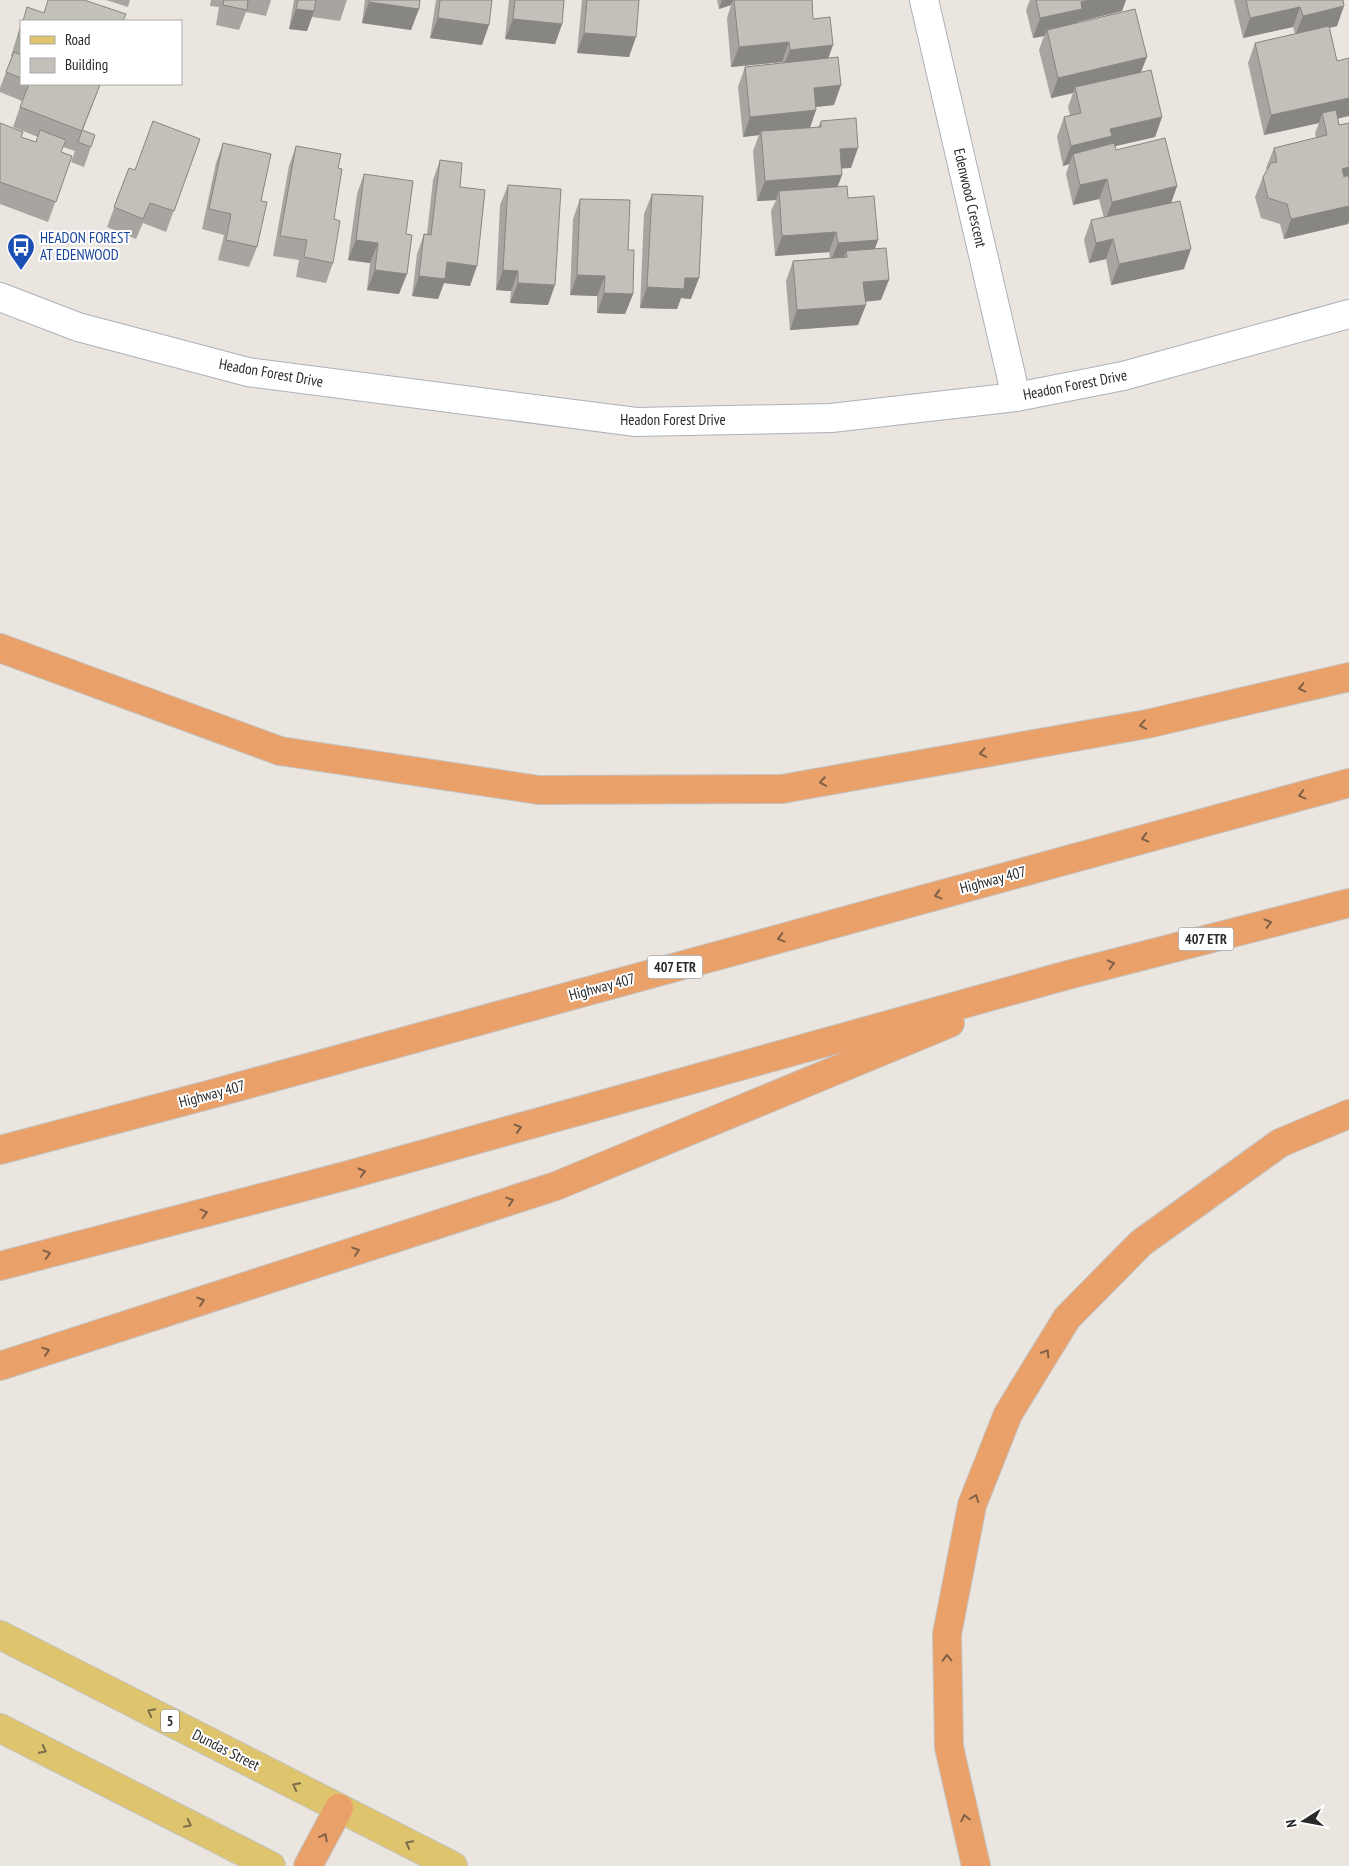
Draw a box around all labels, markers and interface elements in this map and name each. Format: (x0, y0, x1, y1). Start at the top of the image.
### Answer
legend (20, 20, 182, 85)
text: Road (65, 30, 91, 49)
text: Building (65, 55, 108, 74)
street label: Edenwood Crescent (950, 146, 991, 249)
place label: HEADON FOREST AT EDENWOOD (40, 228, 130, 264)
bus stop icon: HEADON FOREST AT EDENWOOD (6, 232, 36, 271)
street label: Headon Forest Drive (217, 354, 325, 391)
street label: Headon Forest Drive (1021, 365, 1129, 404)
street label: Headon Forest Drive (620, 410, 726, 429)
one-way arrow (1297, 682, 1306, 693)
one-way arrow (1139, 719, 1148, 729)
one-way arrow (979, 748, 988, 758)
one-way arrow (819, 776, 828, 786)
one-way arrow (1298, 790, 1307, 800)
one-way arrow (1142, 833, 1150, 843)
street label: Highway 407 (958, 862, 1028, 897)
one-way arrow (934, 890, 942, 900)
one-way arrow (1264, 919, 1272, 929)
road number: 407 ETR (1178, 928, 1234, 951)
one-way arrow (778, 933, 786, 943)
road number: 407 ETR (648, 956, 702, 979)
one-way arrow (1106, 959, 1115, 970)
street label: Highway 407 (567, 969, 637, 1004)
street label: Highway 407 (177, 1076, 247, 1111)
one-way arrow (514, 1123, 523, 1134)
one-way arrow (357, 1167, 365, 1177)
one-way arrow (505, 1197, 514, 1207)
one-way arrow (200, 1208, 208, 1218)
one-way arrow (351, 1247, 359, 1257)
one-way arrow (43, 1249, 51, 1259)
one-way arrow (196, 1297, 205, 1307)
one-way arrow (42, 1347, 50, 1357)
one-way arrow (1039, 1349, 1049, 1358)
one-way arrow (968, 1494, 979, 1503)
one-way arrow (942, 1653, 953, 1661)
one-way arrow (147, 1708, 156, 1718)
road number: 5 (161, 1710, 179, 1732)
street label: Dundas Street (189, 1725, 263, 1775)
one-way arrow (38, 1744, 47, 1754)
one-way arrow (292, 1782, 301, 1792)
north arrow (1279, 1796, 1329, 1846)
one-way arrow (960, 1814, 971, 1823)
one-way arrow (183, 1818, 192, 1828)
text: N (1282, 1818, 1301, 1829)
one-way arrow (318, 1833, 328, 1842)
one-way arrow (405, 1840, 414, 1850)

